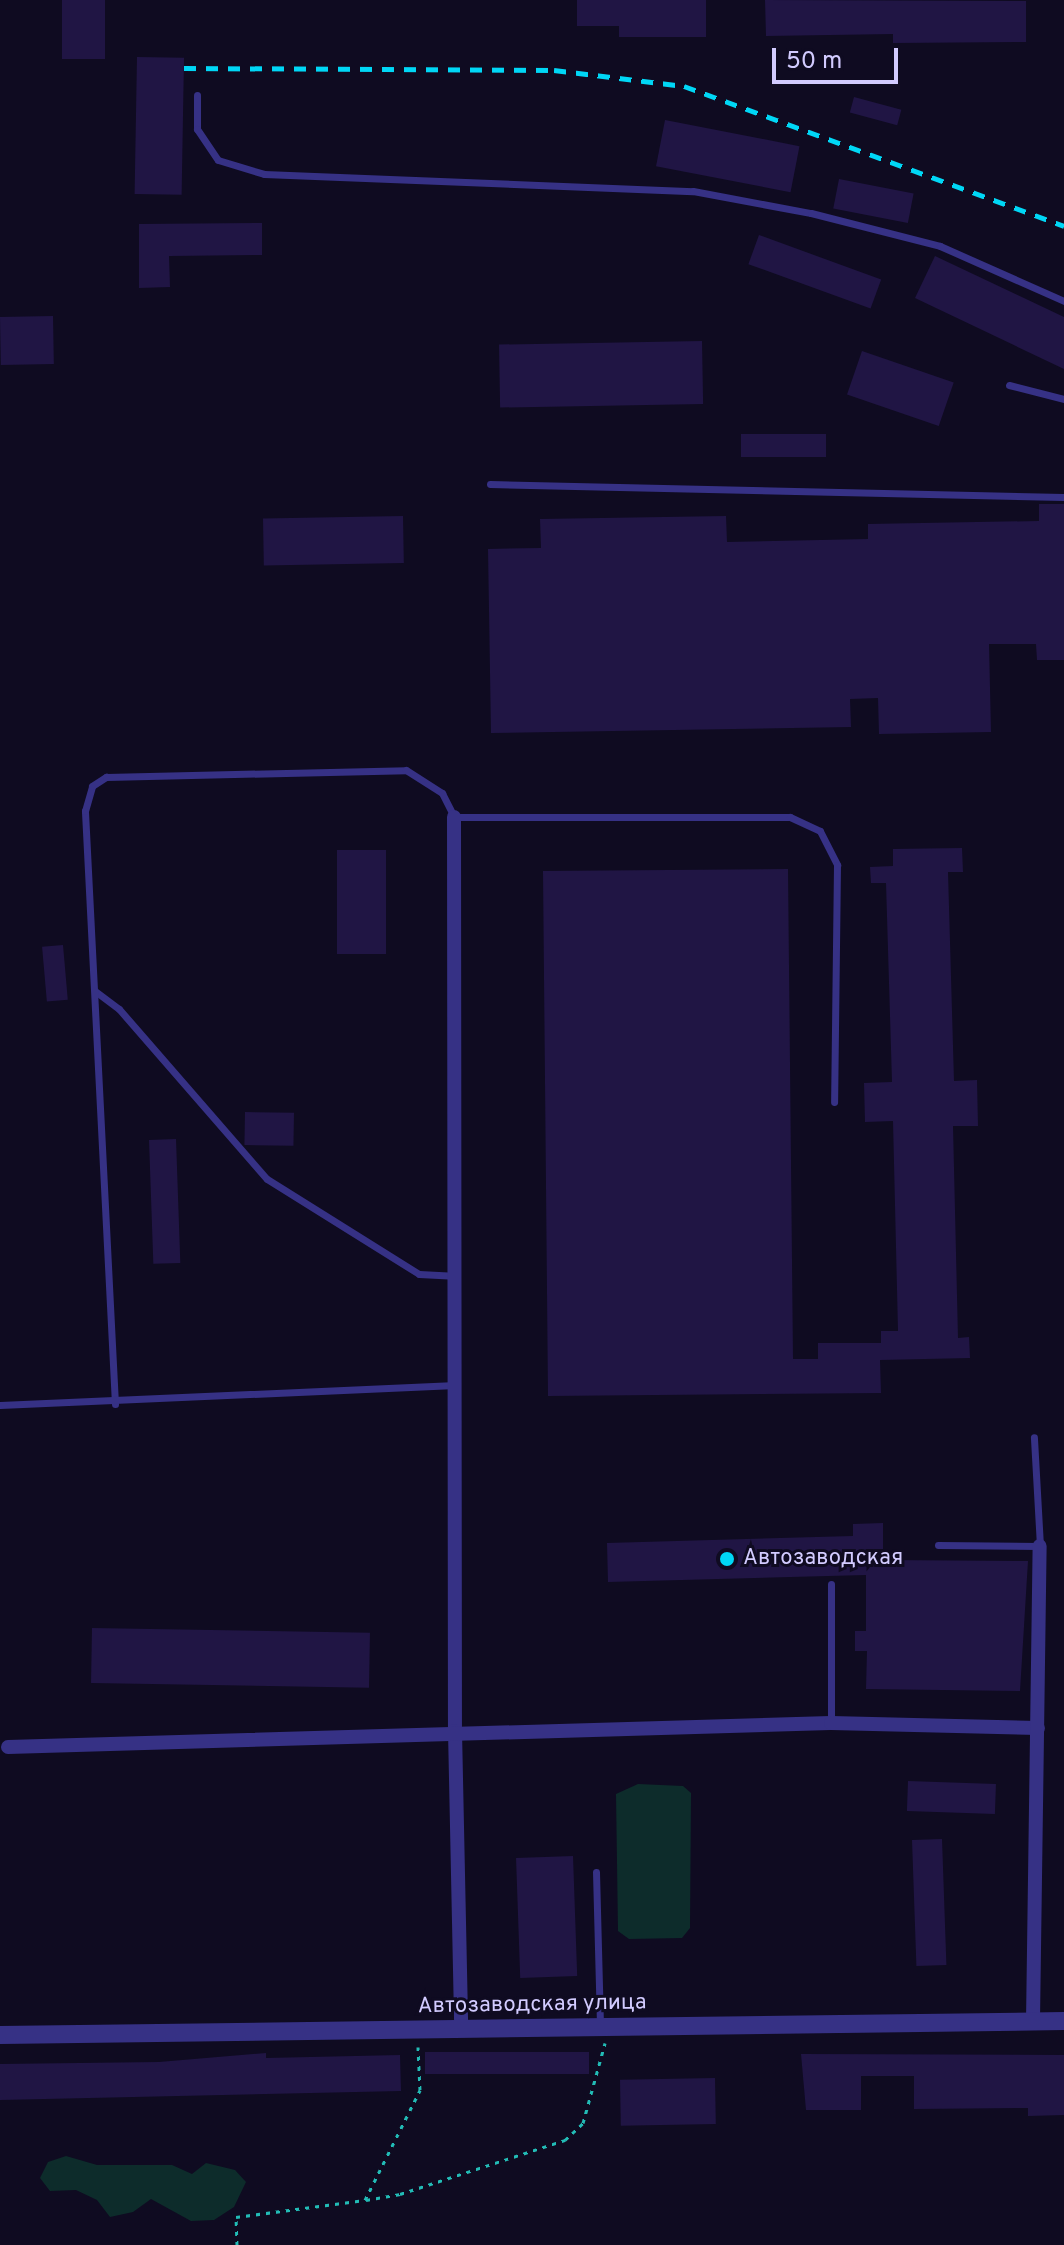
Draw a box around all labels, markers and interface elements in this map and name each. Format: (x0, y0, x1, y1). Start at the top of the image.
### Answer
scale bar (776, 32, 902, 82)
text: 50 m (786, 47, 842, 77)
place label: Автозаводская (743, 1546, 903, 1572)
marker: Автозаводская (718, 1550, 736, 1568)
street label: Автозаводская улица (417, 1990, 647, 2020)

